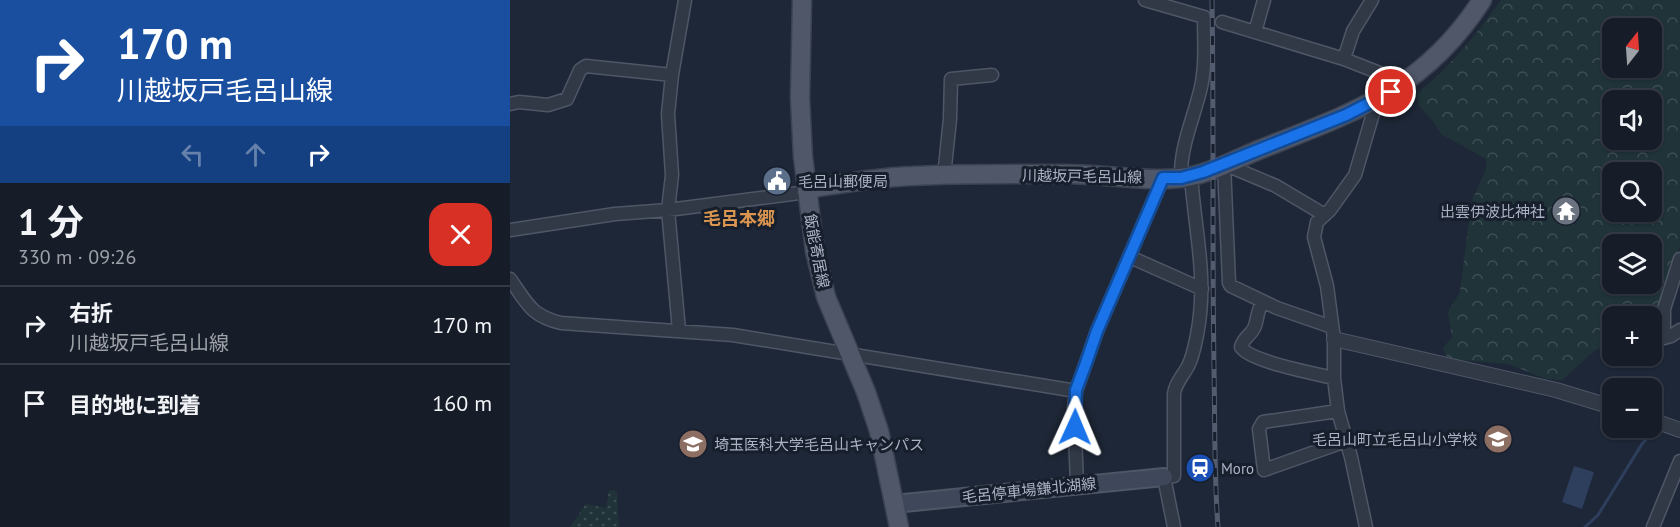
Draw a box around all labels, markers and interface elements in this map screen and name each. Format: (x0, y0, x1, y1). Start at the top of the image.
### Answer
text: 170 m (117, 16, 233, 71)
north arrow (1602, 18, 1662, 78)
map controls (1602, 18, 1662, 438)
icon: right (18, 24, 96, 102)
pin (1365, 66, 1416, 117)
text: 川越坂戸毛呂山線 (117, 73, 333, 107)
icon: arrive (1374, 75, 1407, 108)
button: sound (1602, 90, 1662, 150)
icon: left (176, 138, 209, 171)
icon: ahead (239, 138, 272, 171)
icon: right (302, 138, 335, 171)
button: search (1602, 162, 1662, 222)
public building icon: 毛呂山郵便局 (761, 165, 793, 197)
street label: 川越坂戸毛呂山線 (1022, 165, 1142, 187)
place label: 毛呂山郵便局 (798, 172, 888, 191)
temple icon: 出雲伊波比神社 (1550, 195, 1582, 227)
text: 1 分 (18, 198, 84, 245)
place label: 出雲伊波比神社 (1440, 202, 1545, 221)
button: close (429, 203, 492, 266)
district label: 毛呂本郷 (703, 207, 775, 230)
street label: 飯能寄居線 (801, 212, 833, 290)
button: layers (1602, 234, 1662, 294)
text: 330 m · 09:26 (18, 244, 136, 270)
text: 右折 (69, 299, 113, 327)
button: + (1602, 306, 1662, 366)
icon: right (18, 309, 51, 342)
text: 170 m (432, 311, 492, 339)
text: 川越坂戸毛呂山線 (69, 330, 229, 356)
button: − (1602, 378, 1662, 438)
icon: arrive (18, 387, 51, 420)
text: 160 m (432, 389, 492, 417)
text: 目的地に到着 (69, 391, 201, 419)
position arrow (1043, 395, 1107, 459)
school or university icon: 毛呂山町立毛呂山小学校 (1482, 423, 1514, 455)
school or university icon: 埼玉医科大学毛呂山キャンパス (677, 428, 709, 460)
place label: 毛呂山町立毛呂山小学校 (1312, 430, 1477, 449)
place label: 埼玉医科大学毛呂山キャンパス (714, 435, 924, 454)
station icon: Moro (1184, 452, 1216, 484)
place label: Moro (1221, 459, 1254, 478)
street label: 毛呂停車場鎌北湖線 (961, 473, 1097, 507)

